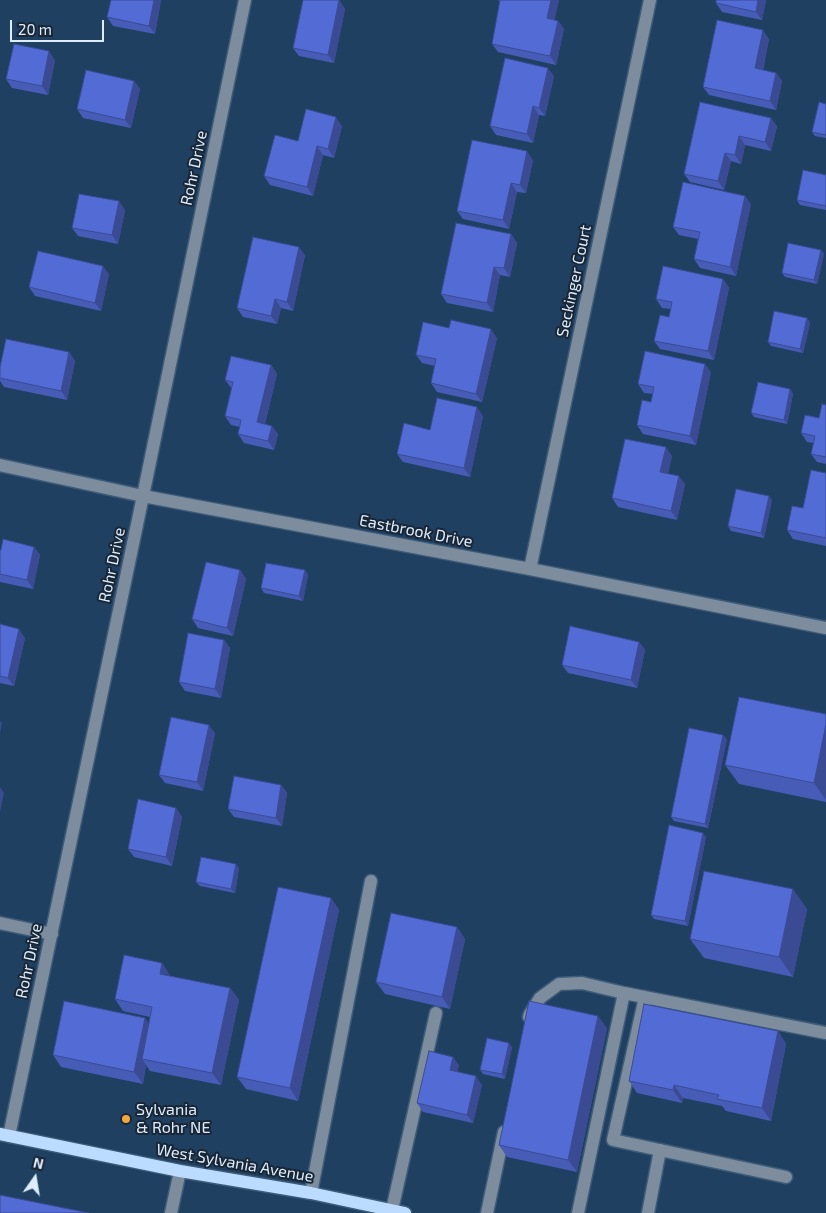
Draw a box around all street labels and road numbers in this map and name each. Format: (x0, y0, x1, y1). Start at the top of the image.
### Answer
street label: Rohr Drive (177, 129, 211, 207)
street label: Seckinger Court (553, 223, 595, 339)
street label: Eastbrook Drive (358, 511, 474, 551)
street label: Rohr Drive (95, 526, 129, 604)
street label: Rohr Drive (12, 922, 46, 1000)
street label: West Sylvania Avenue (155, 1140, 315, 1186)

